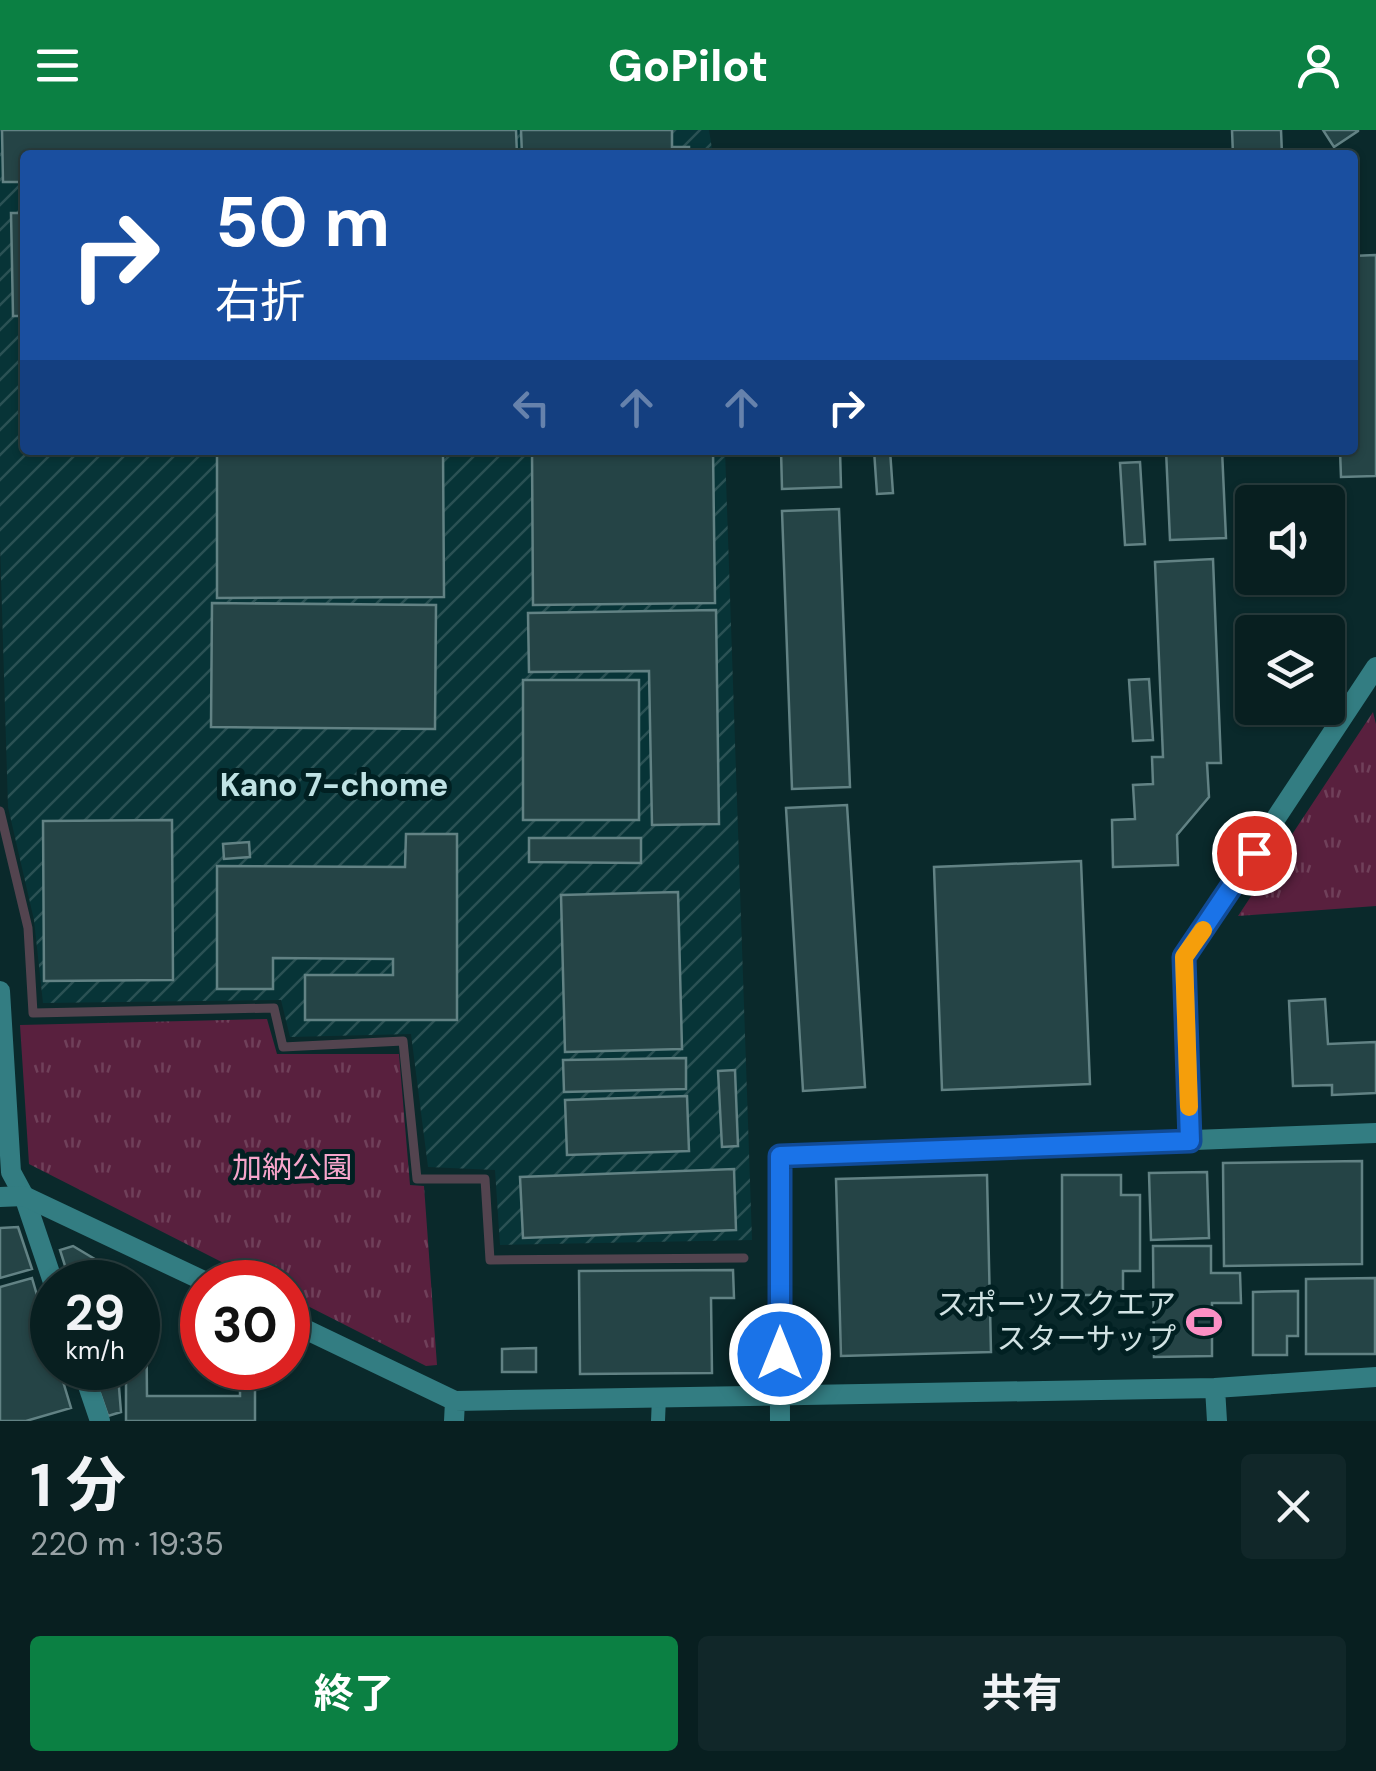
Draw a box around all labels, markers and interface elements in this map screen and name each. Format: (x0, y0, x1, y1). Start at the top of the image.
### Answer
text: GoPilot (608, 36, 768, 95)
icon: menu (30, 38, 85, 93)
icon: person (1291, 38, 1346, 93)
text: 50 m (215, 177, 390, 268)
icon: right (50, 190, 180, 320)
text: 右折 (215, 272, 305, 331)
icon: left (504, 380, 559, 435)
icon: ahead (609, 380, 664, 435)
icon: ahead (714, 380, 769, 435)
icon: right (819, 380, 874, 435)
map controls (1235, 485, 1345, 725)
button: sound (1235, 485, 1345, 595)
button: layers (1235, 615, 1345, 725)
district label: Kano 7-chome (220, 764, 448, 806)
pin (1212, 811, 1297, 896)
icon: arrive (1227, 826, 1282, 881)
park label: 加納公園 (232, 1148, 352, 1187)
speed limit sign: 30 (180, 1260, 310, 1390)
text: 29 (65, 1280, 125, 1346)
place label: スポーツスクエア スターサップ (937, 1285, 1176, 1358)
position arrow (728, 1302, 832, 1406)
sports icon: スポーツスクエア スターサップ (1185, 1303, 1223, 1341)
text: km/h (65, 1334, 125, 1367)
text: 1 分 (30, 1446, 126, 1525)
button: close (1241, 1454, 1346, 1559)
text: 220 m · 19:35 (30, 1523, 224, 1565)
button: 終了 (30, 1636, 678, 1751)
button: 共有 (698, 1636, 1346, 1751)

